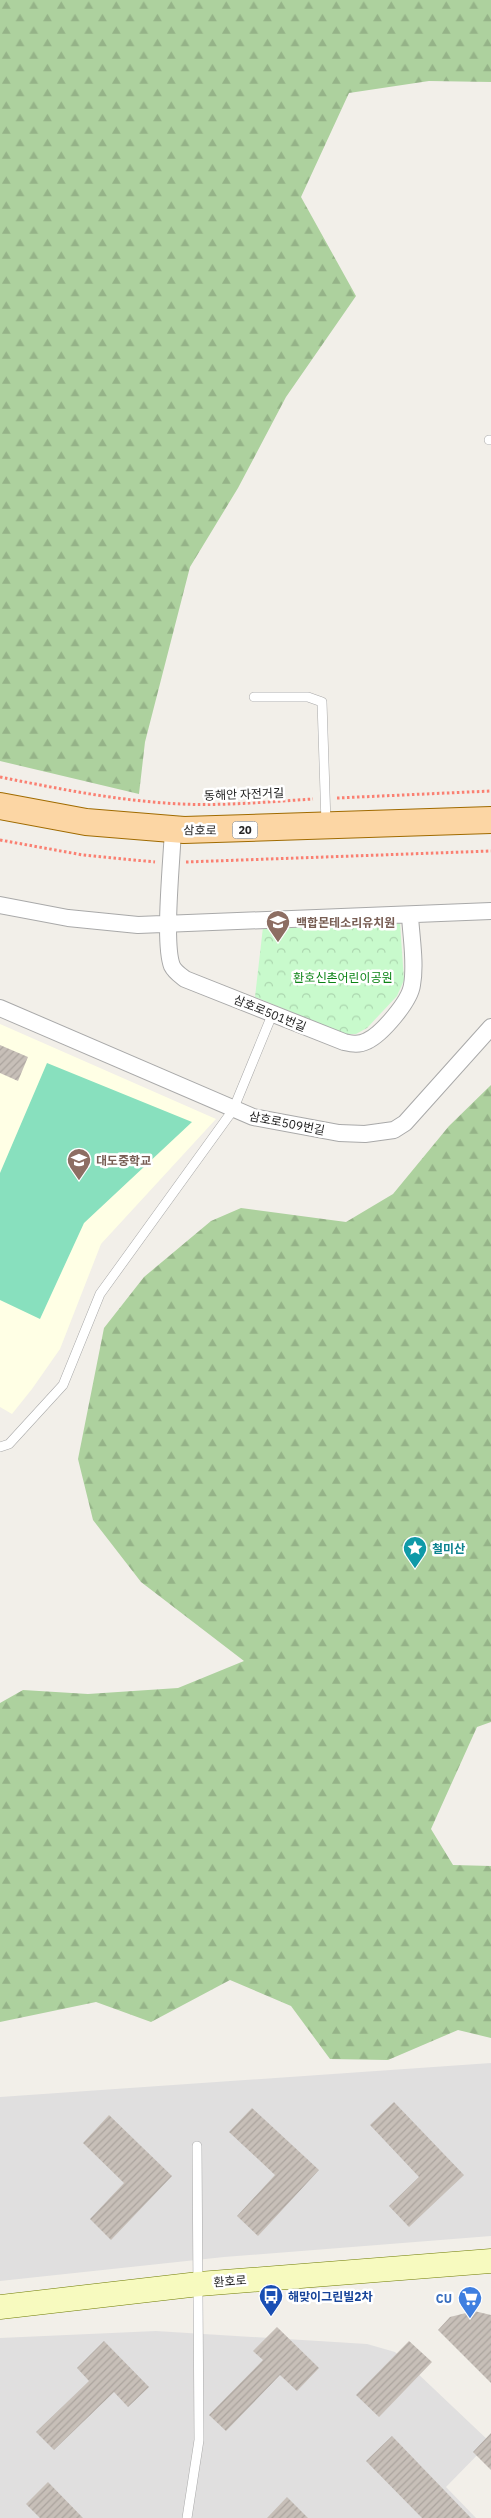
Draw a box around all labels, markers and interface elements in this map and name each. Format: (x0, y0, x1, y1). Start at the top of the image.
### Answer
street label: 동해안 자전거길 (204, 785, 284, 803)
street label: 삼호로 (183, 822, 217, 838)
road number: 20 (232, 822, 258, 838)
school or university icon: 백합몬테소리유치원 (265, 909, 291, 943)
place label: 백합몬테소리유치원 (296, 915, 395, 930)
park label: 환호신촌어린이공원 (293, 970, 393, 985)
street label: 삼호로501번길 (232, 992, 308, 1034)
street label: 삼호로509번길 (248, 1108, 326, 1138)
school or university icon: 대도중학교 (66, 1147, 92, 1181)
place label: 대도중학교 (96, 1153, 151, 1168)
place icon: 철미산 (402, 1535, 428, 1569)
place label: 철미산 (432, 1541, 465, 1556)
street label: 환호로 (213, 2272, 247, 2290)
bus stop icon: 해맞이그린빌2차 (258, 2283, 284, 2317)
supermarket icon: CU (457, 2285, 483, 2319)
place label: 해맞이그린빌2차 (288, 2289, 372, 2304)
place label: CU (436, 2291, 452, 2306)

